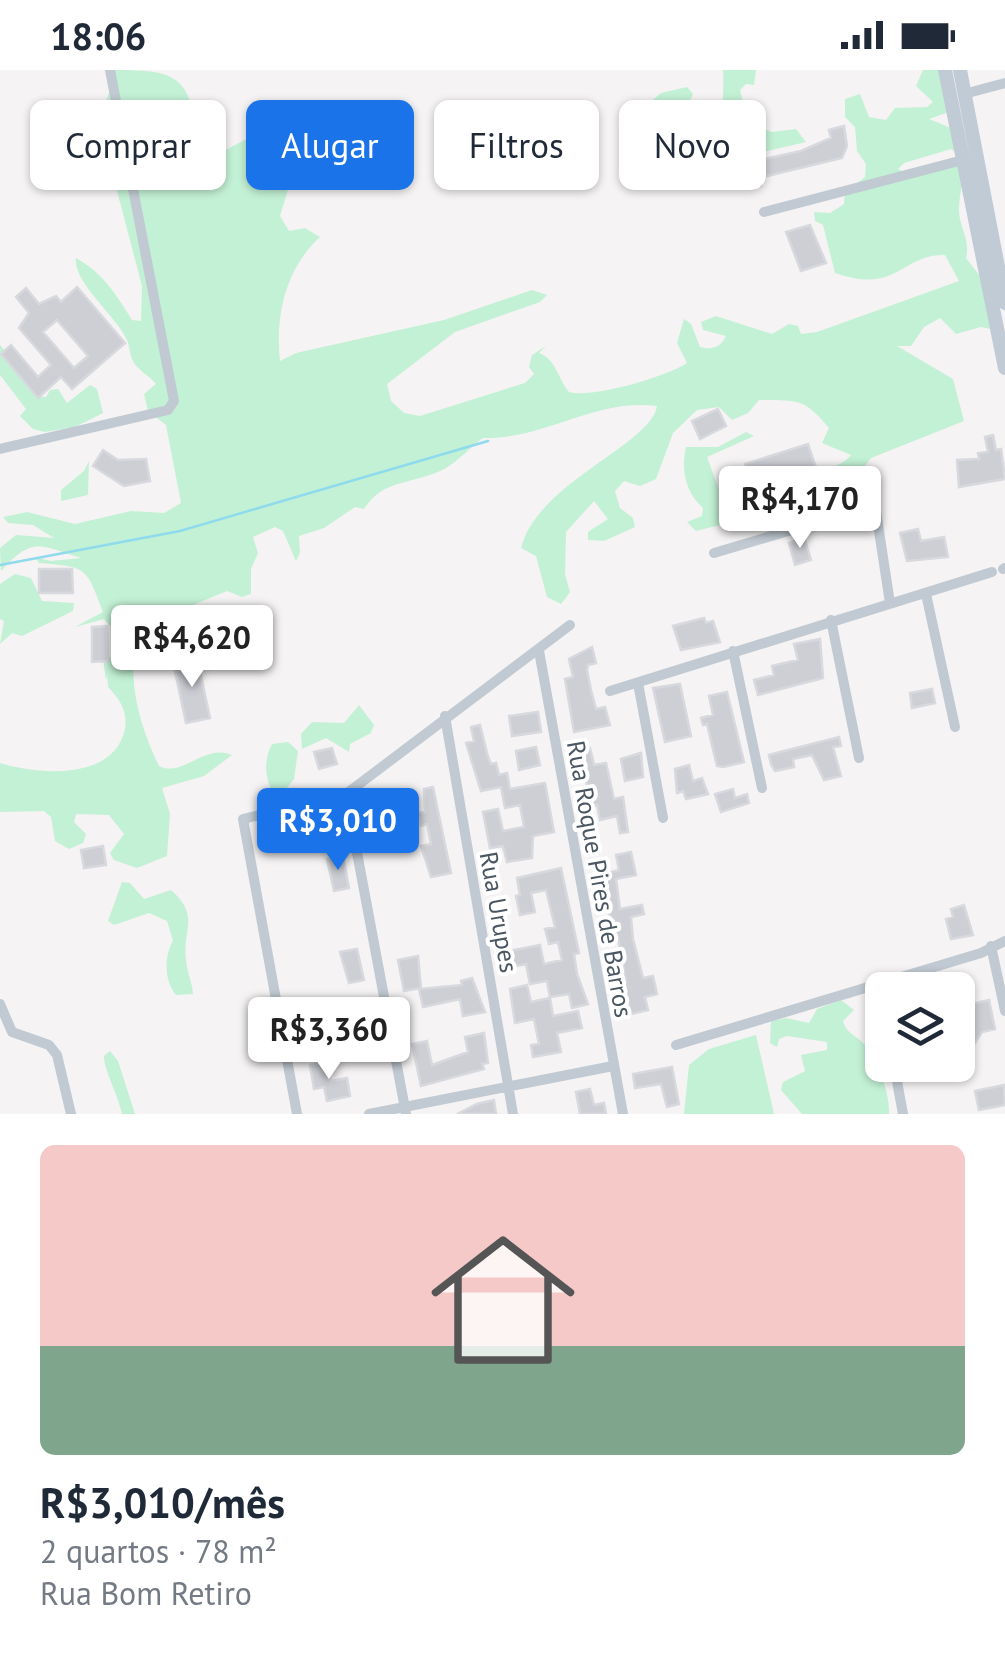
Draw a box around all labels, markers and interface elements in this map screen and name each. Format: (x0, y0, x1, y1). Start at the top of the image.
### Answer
text: 18:06 (50, 11, 146, 60)
chip: Comprar (30, 100, 226, 190)
chip: Alugar (246, 100, 414, 190)
chip: Filtros (434, 100, 599, 190)
chip: Novo (619, 100, 766, 190)
pin: R$4,170 (708, 466, 892, 551)
text: R$4,170 (741, 477, 859, 519)
pin: R$4,620 (100, 605, 284, 690)
text: R$4,620 (133, 616, 251, 658)
street label: Rua Roque Pires de Barros (560, 738, 640, 1020)
pin: R$3,010 (246, 788, 430, 873)
text: R$3,010 (279, 799, 397, 841)
street label: Rua Urupes (473, 849, 525, 975)
map controls (865, 972, 975, 1082)
button: layers (865, 972, 975, 1082)
pin: R$3,360 (237, 997, 421, 1082)
text: R$3,360 (270, 1008, 388, 1050)
icon: home (413, 1210, 593, 1390)
text: R$3,010/mês (40, 1475, 285, 1530)
text: 2 quartos · 78 m² (40, 1530, 277, 1572)
text: Rua Bom Retiro (40, 1572, 252, 1614)

